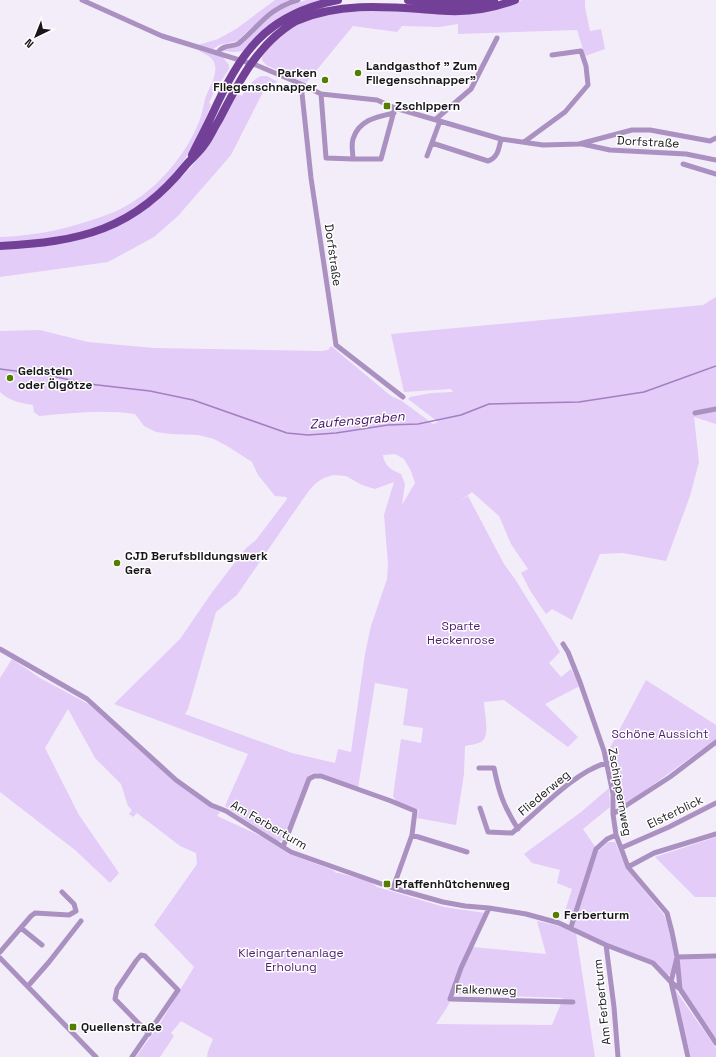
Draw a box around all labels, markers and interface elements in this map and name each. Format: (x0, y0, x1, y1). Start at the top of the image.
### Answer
north arrow (16, 16, 56, 56)
text: N (22, 36, 37, 51)
place label: Landgasthof " Zum Fliegenschnapper" (366, 58, 477, 88)
place label: Parken Fliegenschnapper (213, 65, 317, 95)
marker: Landgasthof " Zum Fliegenschnapper" (353, 68, 363, 78)
marker: Parken Fliegenschnapper (320, 75, 330, 85)
place label: Zschippern (395, 98, 460, 114)
marker: Zschippern (382, 101, 392, 111)
street label: Dorfstraße (616, 132, 680, 152)
street label: Dorfstraße (321, 223, 345, 287)
place label: Geldstein oder Ölgötze (18, 363, 92, 393)
marker: Geldstein oder Ölgötze (5, 373, 15, 383)
water label: Zaufensgraben (309, 407, 406, 433)
place label: CJD Berufsbildungswerk Gera (125, 548, 268, 578)
marker: CJD Berufsbildungswerk Gera (112, 558, 122, 568)
park label: Sparte Heckenrose (427, 618, 495, 648)
park label: Schöne Aussicht (611, 726, 709, 742)
street label: Zschippernweg (604, 747, 636, 837)
street label: Fliederweg (515, 767, 573, 819)
street label: Elsterblick (645, 791, 706, 832)
street label: Am Ferberturm (228, 797, 310, 853)
place label: Pfaffenhütchenweg (395, 876, 510, 892)
marker: Pfaffenhütchenweg (382, 879, 392, 889)
place label: Ferberturm (564, 907, 629, 923)
marker: Ferberturm (551, 910, 561, 920)
park label: Kleingartenanlage Erholung (238, 945, 344, 975)
street label: Am Ferberturm (590, 958, 614, 1046)
street label: Falkenweg (455, 981, 517, 999)
place label: Quellenstraße (81, 1019, 162, 1035)
marker: Quellenstraße (68, 1022, 78, 1032)

